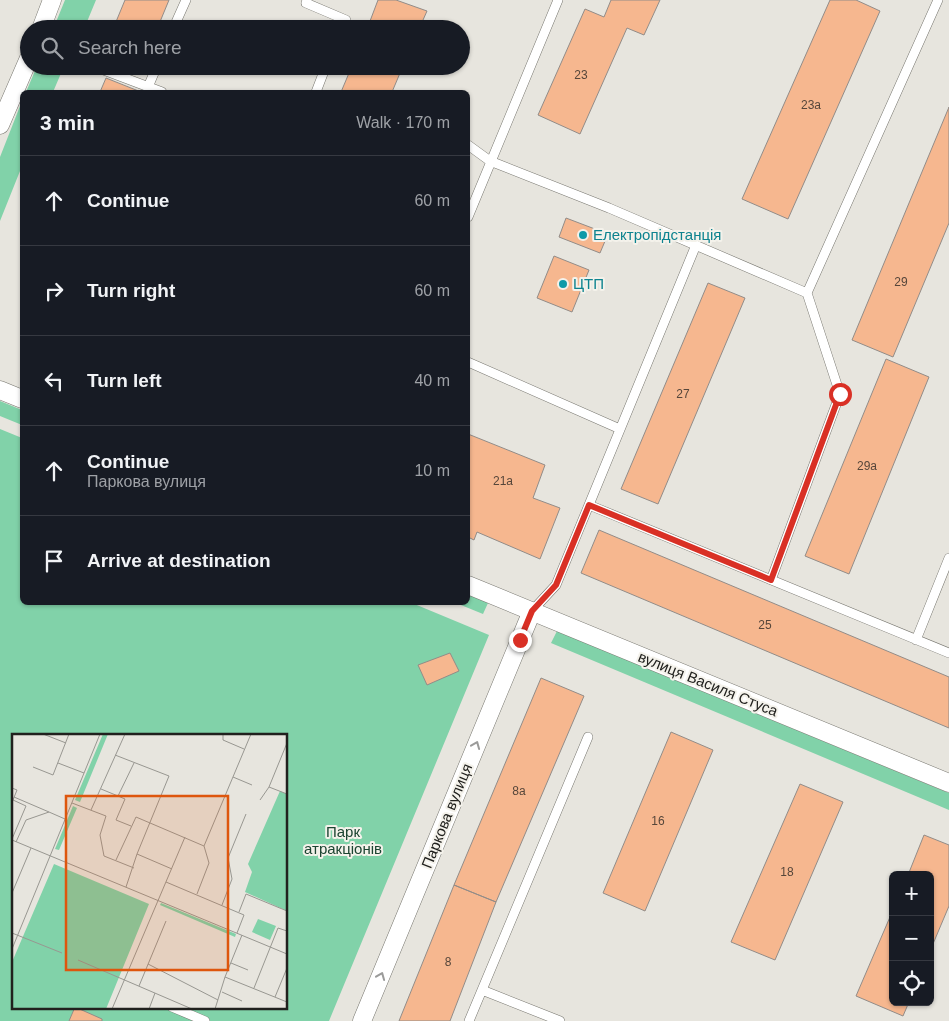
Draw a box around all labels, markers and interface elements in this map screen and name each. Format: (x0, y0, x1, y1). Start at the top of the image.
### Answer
search box (20, 20, 470, 75)
icon: search (38, 34, 66, 62)
text: Search here (78, 37, 182, 58)
house number: 23 (574, 68, 588, 82)
house number: 23а (801, 98, 821, 112)
text: 3 min (40, 111, 95, 134)
text: Walk · 170 m (356, 114, 450, 131)
icon: ahead (40, 187, 68, 215)
text: Continue (87, 190, 169, 211)
text: 60 m (414, 192, 450, 209)
place label: Електропідстанція (593, 226, 721, 243)
marker: Електропідстанція (577, 229, 589, 241)
place label: ЦТП (573, 275, 604, 292)
house number: 29 (894, 275, 908, 289)
icon: right (40, 277, 68, 305)
marker: ЦТП (557, 278, 569, 290)
text: Turn right (87, 280, 175, 301)
text: 60 m (414, 282, 450, 299)
icon: left (40, 367, 68, 395)
text: Turn left (87, 370, 162, 391)
text: 40 m (414, 372, 450, 389)
route start (829, 383, 852, 406)
house number: 27 (676, 387, 690, 401)
text: Continue (87, 451, 169, 472)
icon: ahead (40, 457, 68, 485)
house number: 29а (857, 459, 877, 473)
text: 10 m (414, 462, 450, 479)
text: Паркова вулиця (87, 473, 206, 490)
house number: 21а (493, 474, 513, 488)
icon: arrive (40, 547, 68, 575)
text: Arrive at destination (87, 550, 271, 571)
house number: 25 (758, 618, 772, 632)
route end (509, 629, 532, 652)
street label: вулиця Василя Стуса (636, 648, 781, 720)
inset map (12, 734, 288, 1008)
one-way arrow (470, 741, 480, 750)
street label: Паркова вулиця (418, 761, 475, 871)
house number: 8а (512, 784, 526, 798)
house number: 16 (651, 814, 665, 828)
park label: Парк атракціонів (304, 823, 382, 857)
house number: 18 (780, 865, 794, 879)
map controls (889, 871, 934, 1006)
button: + (889, 871, 934, 916)
button: − (889, 916, 934, 961)
house number: 8 (445, 955, 452, 969)
button: locate (889, 961, 934, 1006)
one-way arrow (374, 972, 385, 981)

